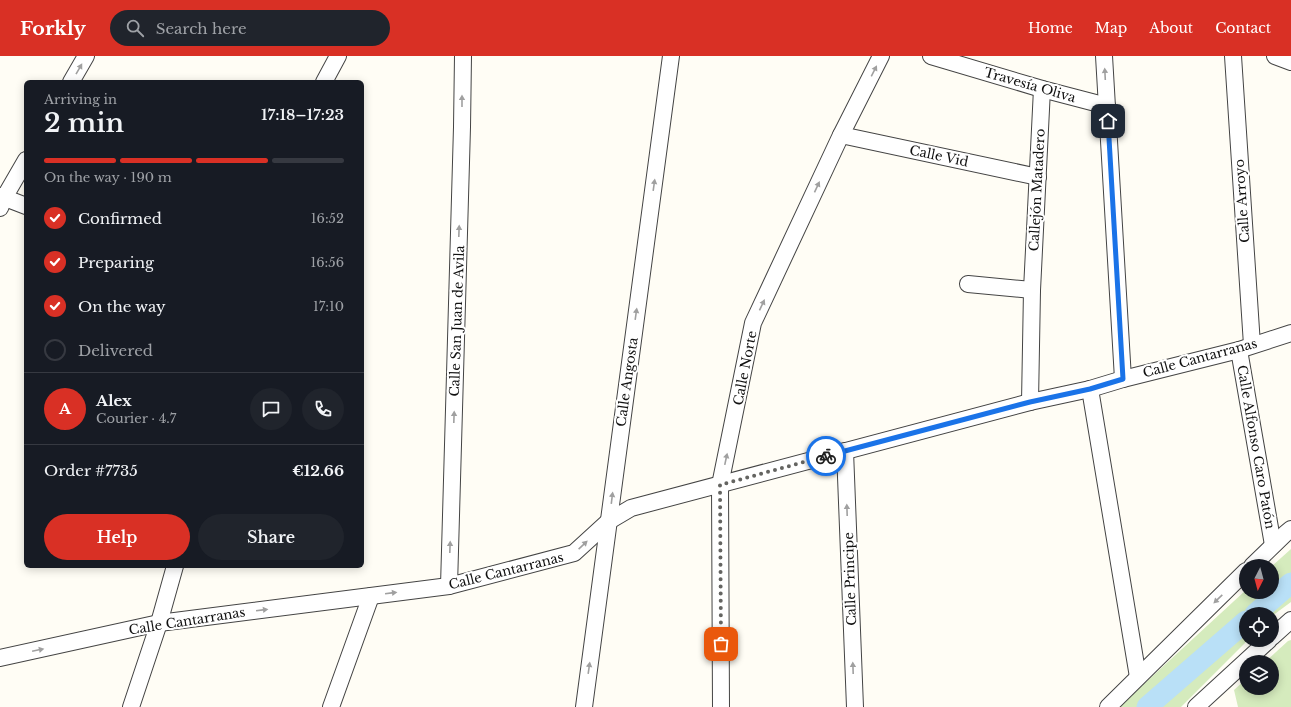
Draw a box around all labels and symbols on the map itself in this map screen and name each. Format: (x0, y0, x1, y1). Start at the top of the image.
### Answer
one-way arrow (75, 63, 82, 75)
street label: Travesía Oliva (982, 64, 1079, 106)
one-way arrow (871, 65, 877, 76)
one-way arrow (1102, 67, 1108, 80)
one-way arrow (459, 94, 465, 107)
pin (1091, 104, 1125, 138)
street label: Callejón Matadero (1025, 128, 1049, 252)
street label: Calle Vid (908, 141, 970, 171)
street label: Calle Arroyo (1231, 159, 1253, 243)
one-way arrow (651, 179, 657, 191)
one-way arrow (814, 182, 820, 193)
one-way arrow (456, 224, 462, 237)
street label: Calle San Juan de Avila (446, 244, 468, 397)
one-way arrow (759, 300, 765, 311)
one-way arrow (633, 307, 639, 320)
street label: Calle Norte (729, 329, 761, 407)
street label: Calle Angosta (612, 335, 642, 428)
street label: Calle Cantarranas (1141, 335, 1259, 381)
street label: Calle Alfonso Caro Patón (1233, 364, 1279, 530)
one-way arrow (451, 410, 457, 423)
courier (806, 436, 846, 476)
one-way arrow (724, 452, 730, 465)
one-way arrow (609, 492, 615, 504)
one-way arrow (844, 503, 850, 516)
street label: Calle Principe (840, 532, 860, 626)
one-way arrow (447, 540, 453, 553)
one-way arrow (578, 540, 588, 550)
street label: Calle Cantarranas (447, 549, 565, 593)
north arrow (1239, 559, 1279, 599)
one-way arrow (385, 590, 397, 597)
one-way arrow (1213, 594, 1223, 604)
street label: Calle Cantarranas (128, 603, 247, 639)
one-way arrow (256, 607, 268, 613)
pin (704, 627, 738, 661)
one-way arrow (32, 646, 44, 652)
one-way arrow (586, 662, 592, 674)
one-way arrow (850, 662, 857, 674)

